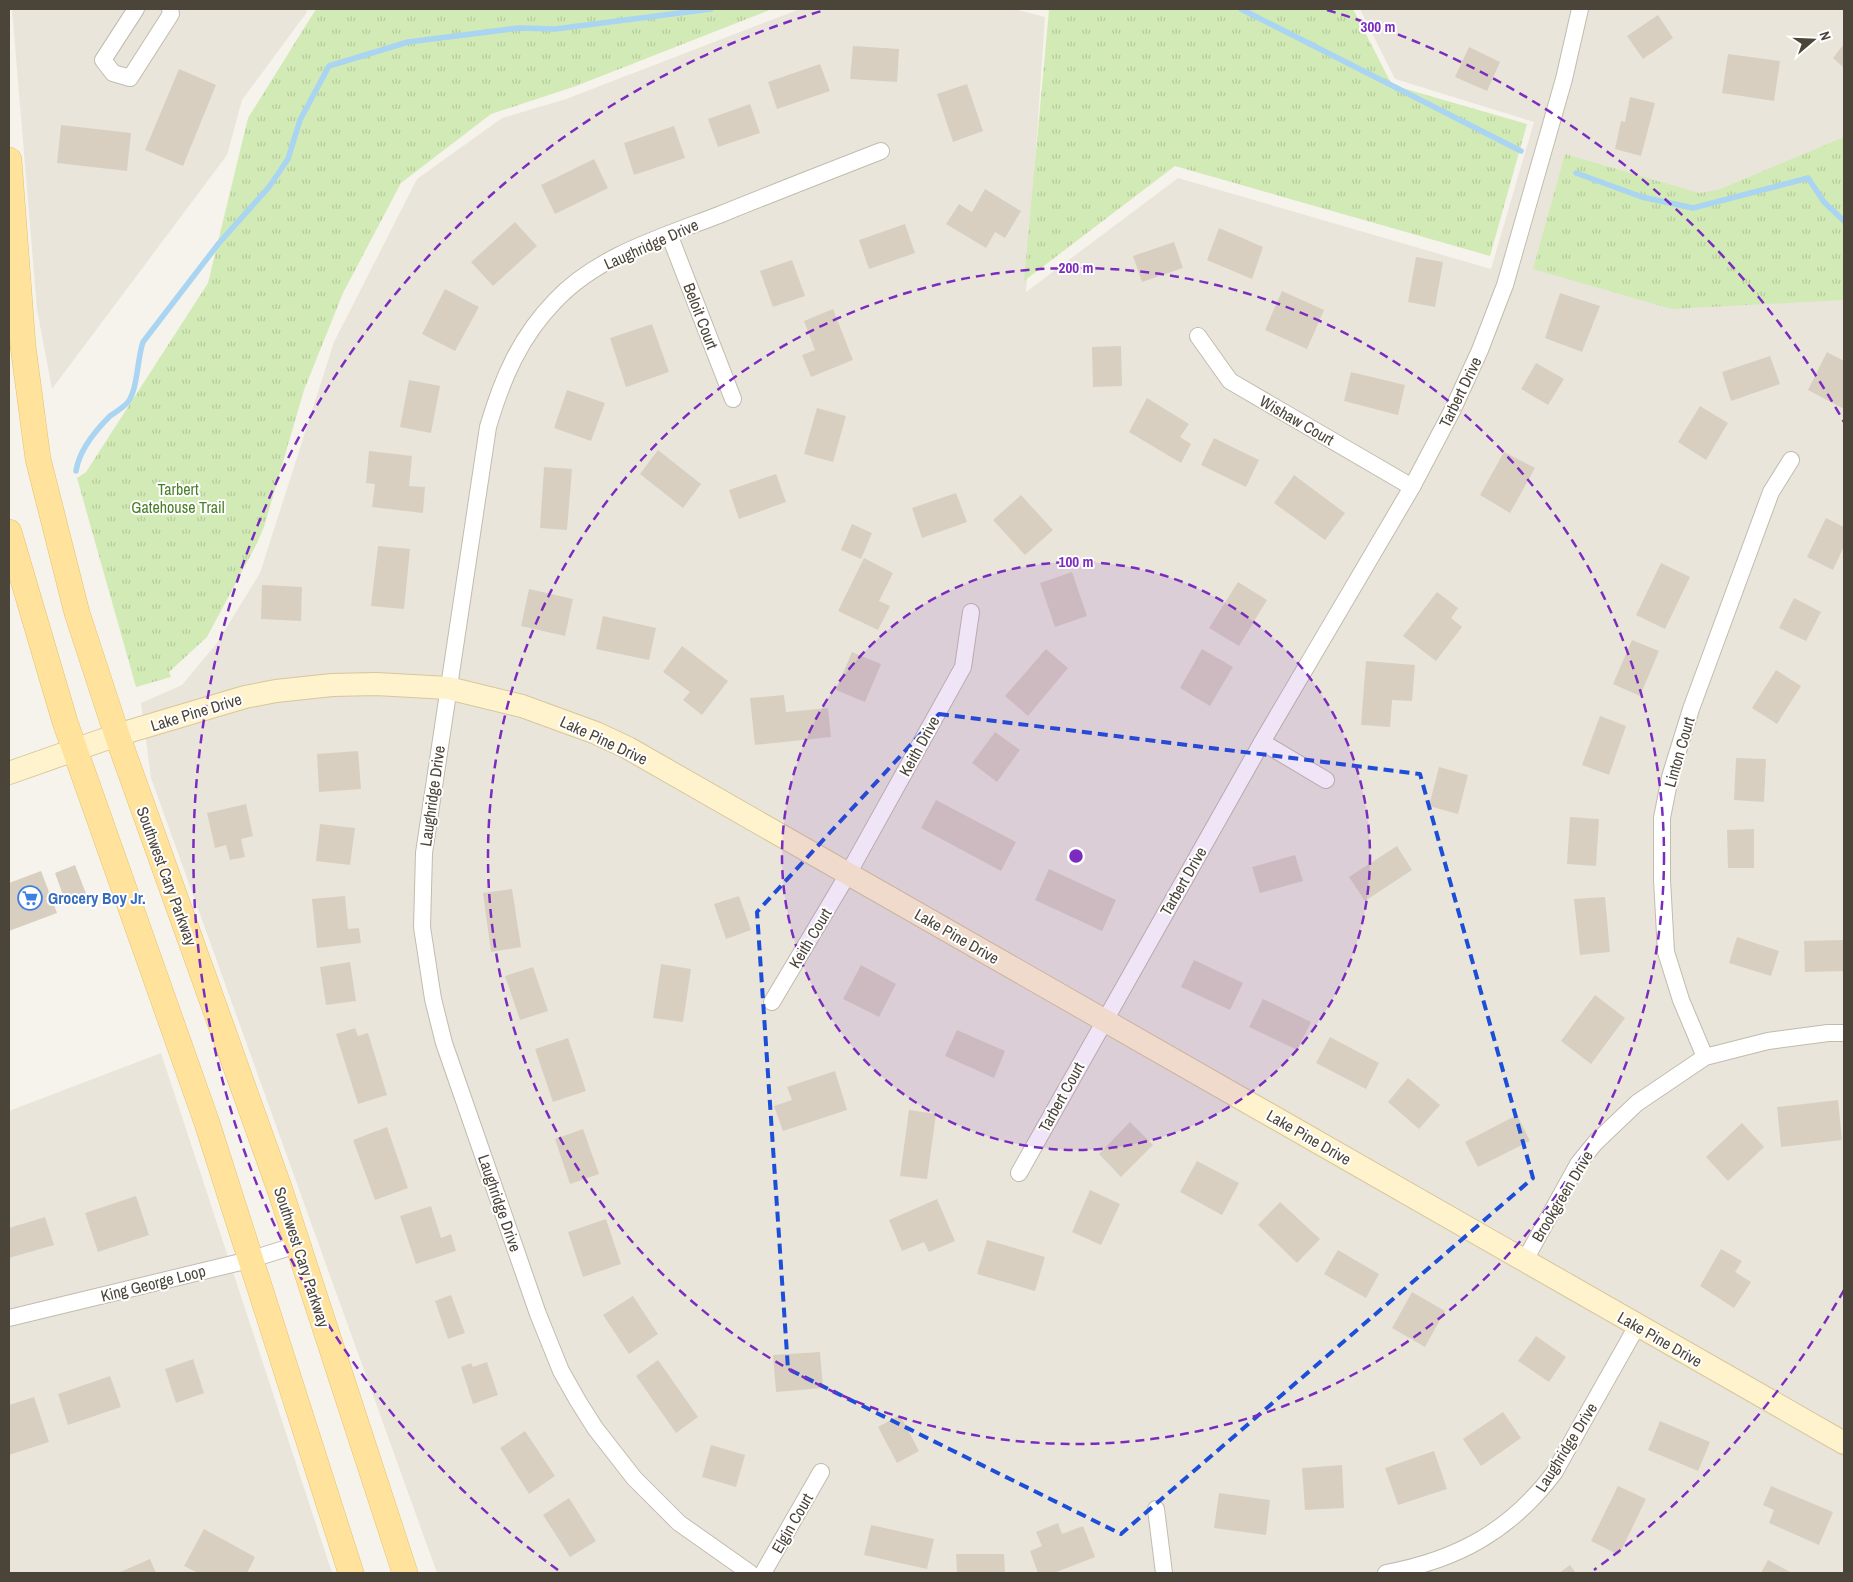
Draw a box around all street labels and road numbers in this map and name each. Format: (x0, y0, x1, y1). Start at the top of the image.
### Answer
street label: Laughridge Drive (600, 213, 702, 275)
street label: Beloit Court (678, 280, 724, 353)
street label: Tarbert Drive (1433, 353, 1487, 431)
street label: Wishaw Court (1256, 390, 1338, 450)
street label: Lake Pine Drive (148, 688, 244, 736)
street label: Lake Pine Drive (557, 710, 651, 770)
street label: Keith Drive (893, 712, 945, 780)
street label: Linton Court (1658, 714, 1700, 790)
street label: Laughridge Drive (414, 744, 450, 848)
street label: Southwest Cary Parkway (132, 803, 203, 949)
street label: Tarbert Drive (1154, 843, 1212, 919)
street label: Lake Pine Drive (911, 903, 1003, 969)
street label: Keith Court (783, 904, 837, 972)
street label: Tarbert Court (1033, 1058, 1089, 1136)
street label: Lake Pine Drive (1263, 1104, 1355, 1170)
street label: Brookgreen Drive (1526, 1146, 1598, 1246)
street label: Laughridge Drive (473, 1151, 527, 1255)
street label: Southwest Cary Parkway (269, 1184, 335, 1331)
street label: King George Loop (98, 1259, 208, 1307)
street label: Lake Pine Drive (1614, 1306, 1706, 1372)
street label: Laughridge Drive (1530, 1398, 1602, 1496)
street label: Elgin Court (766, 1489, 818, 1557)

